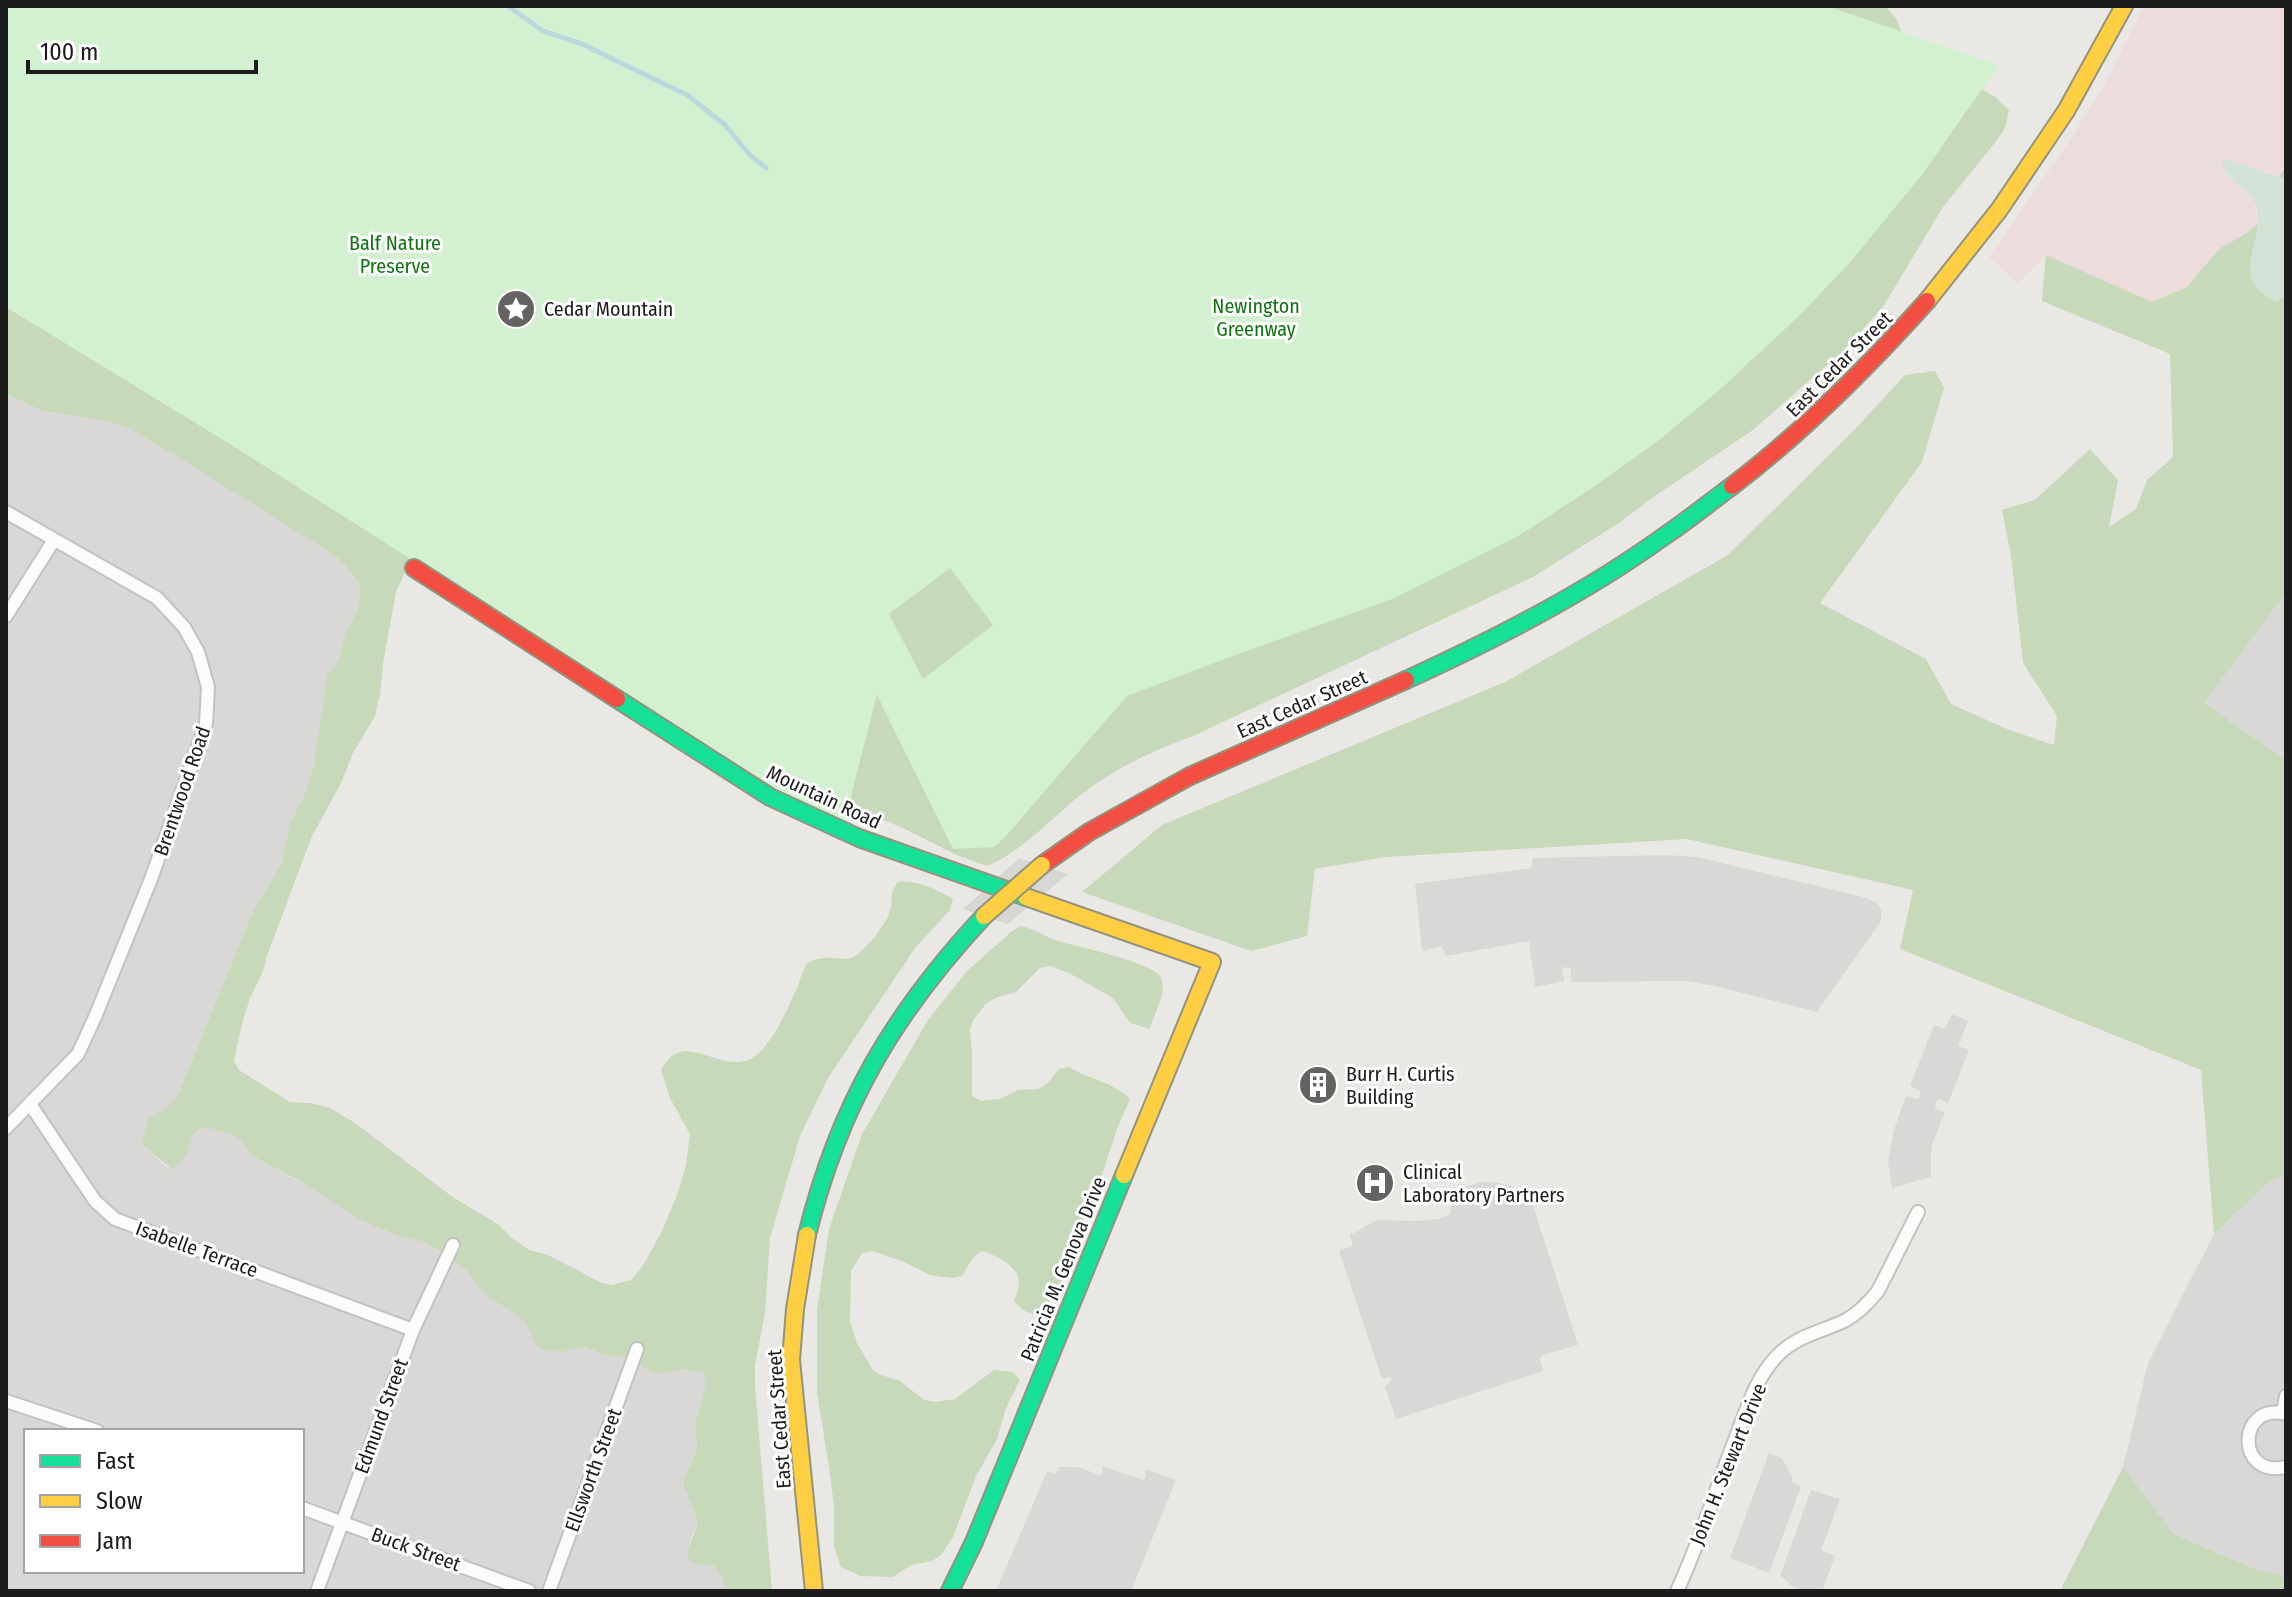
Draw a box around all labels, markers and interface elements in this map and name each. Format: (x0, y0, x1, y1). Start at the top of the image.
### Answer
scale bar (28, 24, 256, 74)
text: 100 m (40, 38, 98, 66)
park label: Balf Nature Preserve (349, 231, 441, 278)
place icon: Cedar Mountain (495, 288, 537, 330)
park label: Newington Greenway (1212, 294, 1300, 341)
place label: Cedar Mountain (544, 297, 673, 321)
street label: East Cedar Street (1781, 306, 1897, 422)
street label: East Cedar Street (1233, 664, 1371, 743)
street label: Brentwood Road (149, 723, 215, 859)
street label: Mountain Road (763, 760, 885, 834)
place label: Burr H. Curtis Building (1346, 1062, 1455, 1109)
building icon: Burr H. Curtis Building (1297, 1064, 1339, 1106)
place label: Clinical Laboratory Partners (1403, 1160, 1565, 1207)
hospital icon: Clinical Laboratory Partners (1354, 1162, 1396, 1204)
street label: Patricia M. Genova Drive (1015, 1173, 1111, 1365)
street label: Isabelle Terrace (133, 1216, 261, 1282)
street label: East Cedar Street (762, 1348, 796, 1489)
street label: Edmund Street (349, 1355, 413, 1477)
street label: John H. Stewart Drive (1685, 1380, 1771, 1548)
street label: Ellsworth Street (560, 1404, 627, 1535)
legend (24, 1429, 304, 1573)
text: Fast (96, 1447, 135, 1475)
text: Slow (96, 1487, 143, 1515)
street label: Buck Street (368, 1522, 464, 1576)
text: Jam (96, 1527, 133, 1555)

